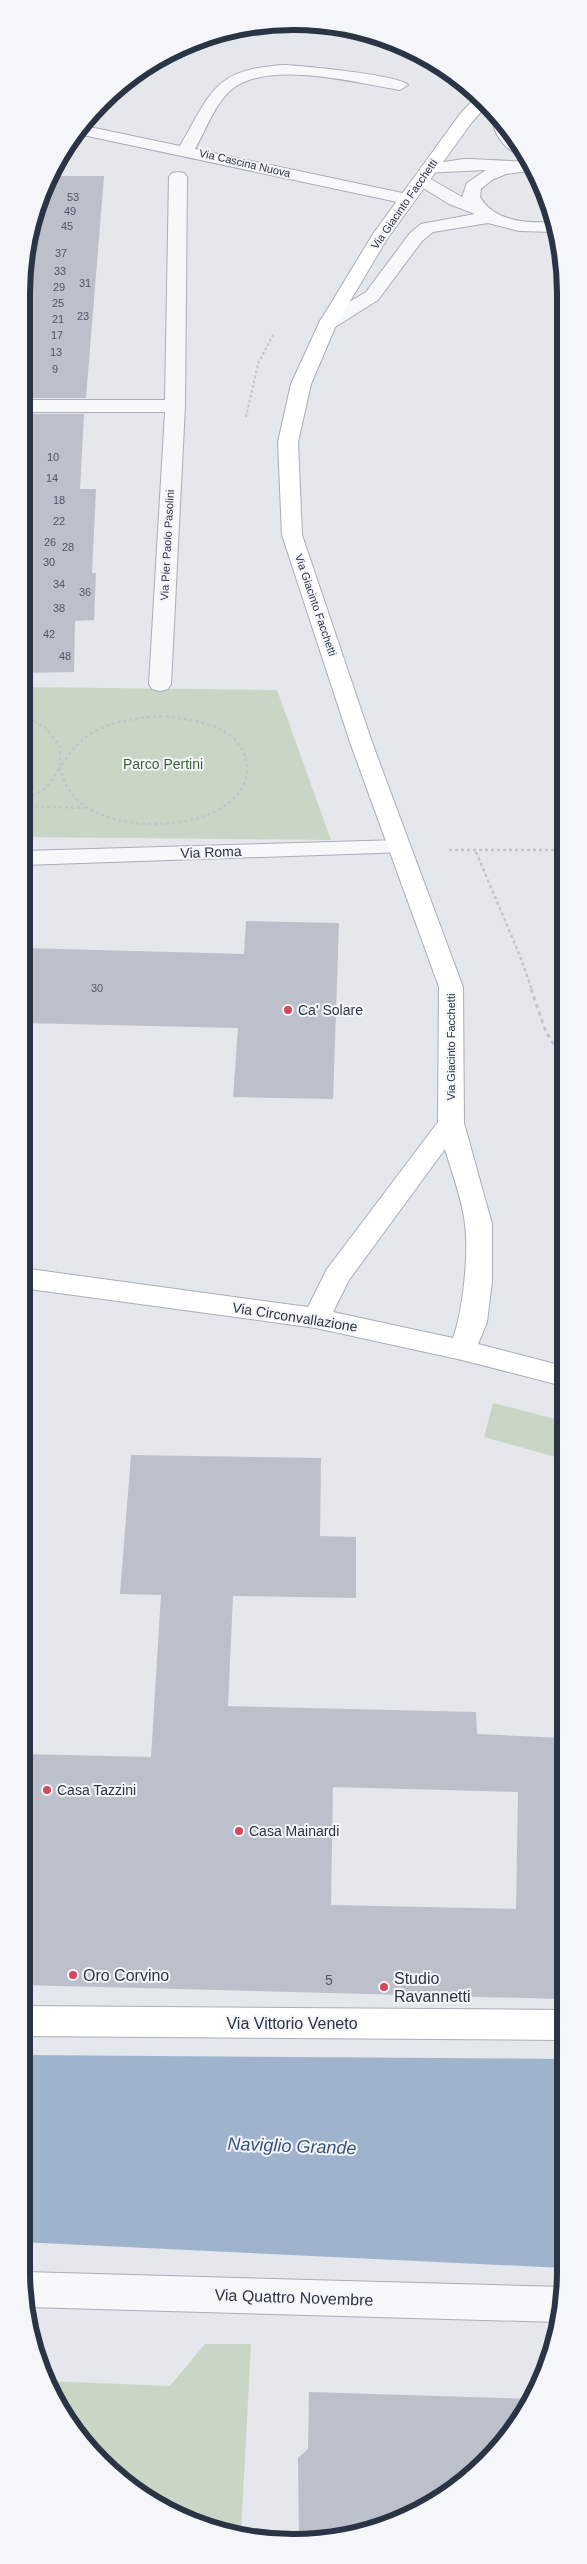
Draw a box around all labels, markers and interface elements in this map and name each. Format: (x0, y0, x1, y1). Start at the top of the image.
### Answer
street label: Via Cascina Nuova (198, 147, 293, 180)
street label: Via Giacinto Facchetti (368, 157, 440, 251)
house number: 53 (67, 191, 79, 203)
house number: 49 (64, 205, 76, 217)
house number: 45 (61, 220, 73, 232)
house number: 37 (55, 247, 67, 259)
house number: 33 (54, 265, 66, 277)
house number: 31 (79, 277, 91, 289)
house number: 29 (53, 281, 65, 293)
house number: 25 (52, 297, 64, 309)
house number: 23 (77, 310, 89, 322)
house number: 21 (52, 313, 64, 325)
house number: 17 (51, 329, 63, 341)
house number: 13 (50, 346, 62, 358)
house number: 9 (52, 363, 58, 375)
house number: 10 (47, 451, 59, 463)
house number: 14 (46, 472, 58, 484)
street label: Via Pier Paolo Pasolini (158, 489, 176, 601)
house number: 18 (53, 494, 65, 506)
house number: 22 (53, 515, 65, 527)
house number: 26 (44, 536, 56, 548)
house number: 28 (62, 541, 74, 553)
street label: Via Giacinto Facchetti (293, 553, 339, 657)
house number: 30 (43, 556, 55, 568)
house number: 34 (53, 578, 65, 590)
house number: 36 (79, 586, 91, 598)
house number: 38 (53, 602, 65, 614)
house number: 42 (43, 628, 55, 640)
house number: 48 (59, 650, 71, 662)
park label: Parco Pertini (123, 756, 203, 772)
street label: Via Roma (180, 843, 242, 861)
house number: 30 (91, 982, 103, 994)
street label: Via Giacinto Facchetti (445, 994, 457, 1100)
place label: Ca' Solare (298, 1002, 363, 1018)
marker: Ca' Solare (282, 1004, 294, 1016)
street label: Via Circonvallazione (231, 1299, 359, 1335)
place label: Casa Tazzini (57, 1782, 136, 1798)
marker: Casa Tazzini (41, 1784, 53, 1796)
place label: Casa Mainardi (249, 1823, 339, 1839)
marker: Casa Mainardi (233, 1825, 245, 1837)
place label: Oro Corvino (83, 1967, 169, 1984)
marker: Oro Corvino (67, 1969, 79, 1981)
place label: Studio Ravannetti (394, 1970, 471, 2005)
house number: 5 (325, 1972, 333, 1988)
marker: Studio Ravannetti (378, 1981, 390, 1993)
street label: Via Vittorio Veneto (226, 2015, 358, 2032)
water label: Naviglio Grande (227, 2134, 357, 2158)
street label: Via Quattro Novembre (214, 2286, 374, 2309)

